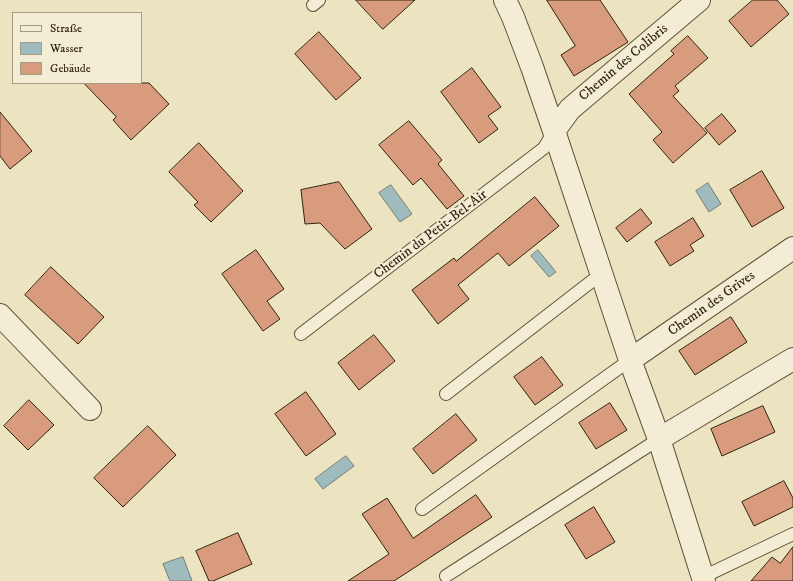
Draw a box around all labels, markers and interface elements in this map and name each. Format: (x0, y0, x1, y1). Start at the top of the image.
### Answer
legend (12, 12, 142, 84)
text: Straße (50, 21, 82, 36)
street label: Chemin des Colibris (576, 21, 672, 105)
text: Wasser (50, 41, 83, 56)
text: Gebäude (50, 61, 91, 76)
street label: Chemin du Petit-Bel-Air (371, 187, 491, 283)
street label: Chemin des Grives (665, 268, 759, 340)

